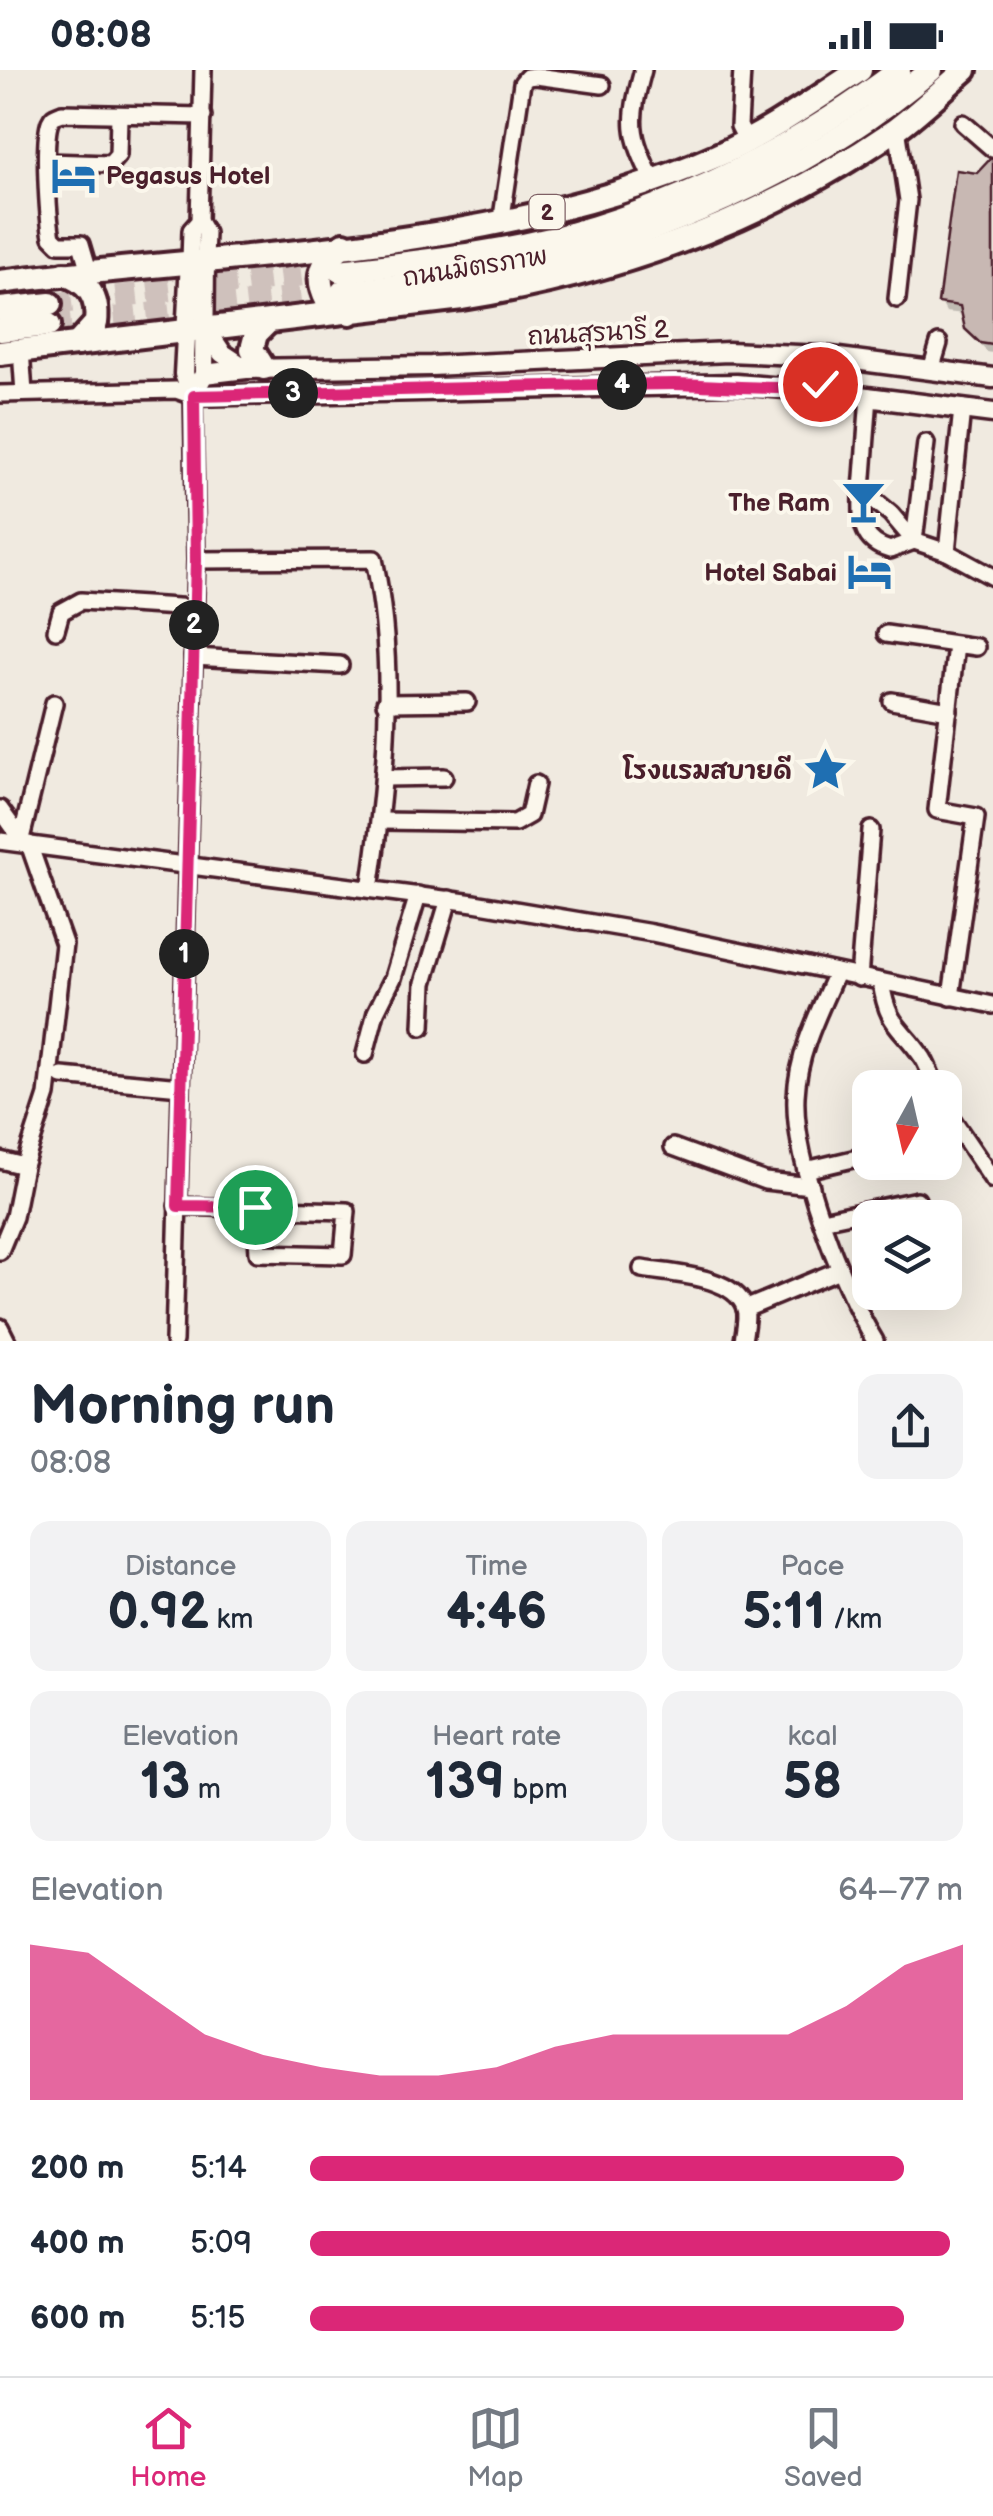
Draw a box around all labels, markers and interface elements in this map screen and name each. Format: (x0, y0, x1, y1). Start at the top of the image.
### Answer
text: 08:08 (50, 13, 152, 58)
hotel icon: Pegasus Hotel (49, 151, 97, 199)
place label: Pegasus Hotel (106, 161, 270, 192)
road number: 2 (530, 195, 564, 229)
street label: ถนนมิตรภาพ (401, 240, 550, 294)
street label: ถนนสุรนารี 2 (527, 314, 670, 355)
pin (778, 342, 863, 427)
icon: check (793, 357, 848, 412)
pin: 4 (597, 360, 647, 410)
pin: 3 (268, 368, 318, 418)
text: 4 (614, 368, 630, 401)
text: 3 (285, 376, 301, 409)
bar icon: The Ram (839, 478, 887, 526)
place label: The Ram (728, 488, 830, 519)
hotel icon: Hotel Sabai (846, 548, 894, 596)
place label: Hotel Sabai (704, 558, 837, 589)
pin: 2 (169, 600, 219, 650)
text: 2 (186, 608, 202, 641)
place icon: โรงแรมสบายดี (801, 746, 849, 794)
place label: โรงแรมสบายดี (622, 754, 792, 787)
pin: 1 (159, 929, 209, 979)
text: 1 (178, 937, 190, 970)
north arrow (852, 1070, 962, 1180)
map controls (852, 1070, 962, 1310)
pin (213, 1165, 298, 1250)
icon: arrive (228, 1180, 283, 1235)
button: layers (852, 1200, 962, 1310)
text: Morning run (30, 1373, 335, 1440)
button: share (858, 1374, 963, 1479)
text: 08:08 (30, 1444, 111, 1483)
text: Distance (125, 1550, 236, 1583)
text: Time (465, 1550, 528, 1583)
text: Pace (781, 1550, 844, 1583)
text: 0.92 (108, 1583, 209, 1643)
text: 4:46 (446, 1583, 547, 1643)
text: 5:11 (742, 1583, 825, 1643)
text: km (209, 1603, 253, 1636)
text: /km (825, 1603, 883, 1636)
text: Elevation (122, 1720, 239, 1753)
text: Heart rate (432, 1720, 561, 1753)
text: kcal (787, 1720, 838, 1753)
text: 13 (140, 1753, 190, 1813)
text: 139 (425, 1753, 505, 1813)
text: 58 (783, 1753, 842, 1813)
text: m (190, 1773, 221, 1806)
text: bpm (505, 1773, 568, 1806)
text: Elevation (30, 1871, 163, 1910)
text: 64–77 m (838, 1871, 963, 1910)
text: 200 m (30, 2149, 124, 2188)
text: 5:14 (190, 2149, 247, 2188)
text: 400 m (30, 2224, 125, 2263)
text: 5:09 (190, 2224, 252, 2263)
text: 600 m (30, 2299, 125, 2338)
text: 5:15 (190, 2299, 246, 2338)
tab: Home (130, 2401, 206, 2494)
tab: Map (467, 2401, 523, 2494)
tab: Saved (784, 2401, 863, 2494)

